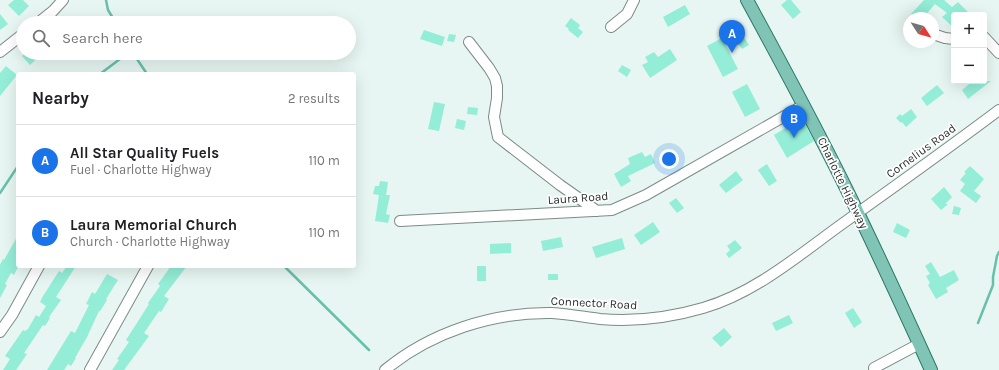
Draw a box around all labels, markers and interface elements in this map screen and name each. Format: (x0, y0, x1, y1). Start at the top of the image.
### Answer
north arrow (903, 12, 939, 48)
map controls (951, 12, 987, 84)
button: + (951, 12, 987, 48)
search box (16, 16, 356, 60)
pin: A (719, 20, 745, 53)
icon: search (30, 27, 52, 49)
text: Search here (62, 29, 143, 47)
button: − (951, 48, 987, 84)
text: Nearby (32, 88, 89, 108)
text: 2 results (288, 91, 340, 106)
pin: B (781, 105, 807, 138)
street label: Cornelius Road (883, 121, 959, 181)
street label: Charlotte Highway (815, 135, 871, 231)
text: All Star Quality Fuels (70, 144, 219, 162)
your location (659, 149, 679, 169)
text: A (41, 153, 49, 168)
text: 110 m (308, 153, 340, 168)
text: Fuel · Charlotte Highway (70, 162, 212, 177)
street label: Laura Road (547, 189, 609, 207)
text: Laura Memorial Church (70, 216, 237, 234)
text: B (41, 225, 49, 240)
text: 110 m (308, 225, 340, 240)
text: Church · Charlotte Highway (70, 234, 230, 249)
street label: Connector Road (550, 294, 638, 312)

